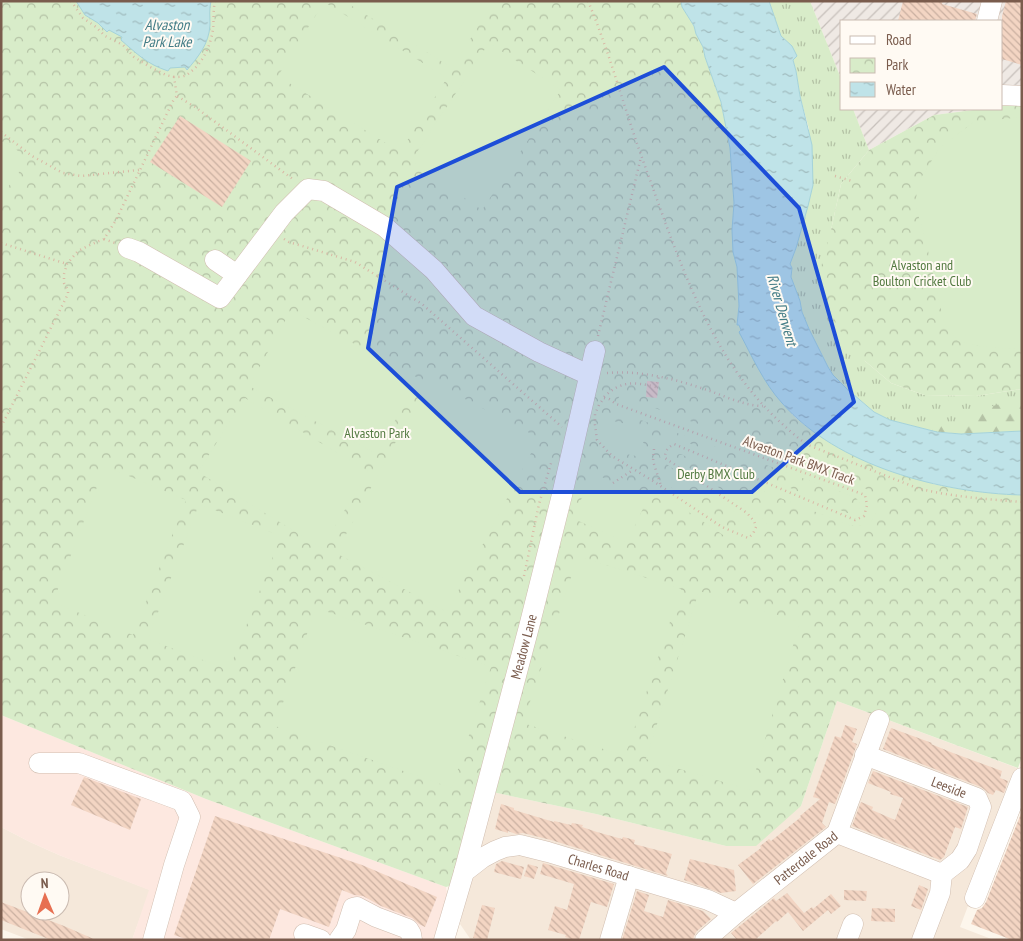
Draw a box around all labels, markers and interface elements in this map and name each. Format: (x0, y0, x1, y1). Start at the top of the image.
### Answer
water label: Alvaston Park Lake (143, 15, 192, 51)
legend (840, 20, 1003, 110)
text: Road (886, 30, 912, 49)
text: Park (886, 55, 908, 74)
text: Water (886, 80, 917, 99)
park label: Alvaston and Boulton Cricket Club (873, 256, 971, 290)
water label: River Derwent (763, 272, 802, 350)
park label: Alvaston Park (344, 424, 410, 442)
street label: Alvaston Park BMX Track (741, 431, 858, 489)
park label: Derby BMX Club (677, 465, 755, 483)
street label: Meadow Lane (507, 612, 541, 681)
street label: Leeside (929, 772, 969, 802)
street label: Patterdale Road (770, 827, 841, 889)
street label: Charles Road (566, 850, 631, 885)
north arrow (20, 871, 70, 921)
text: N (40, 874, 49, 892)

